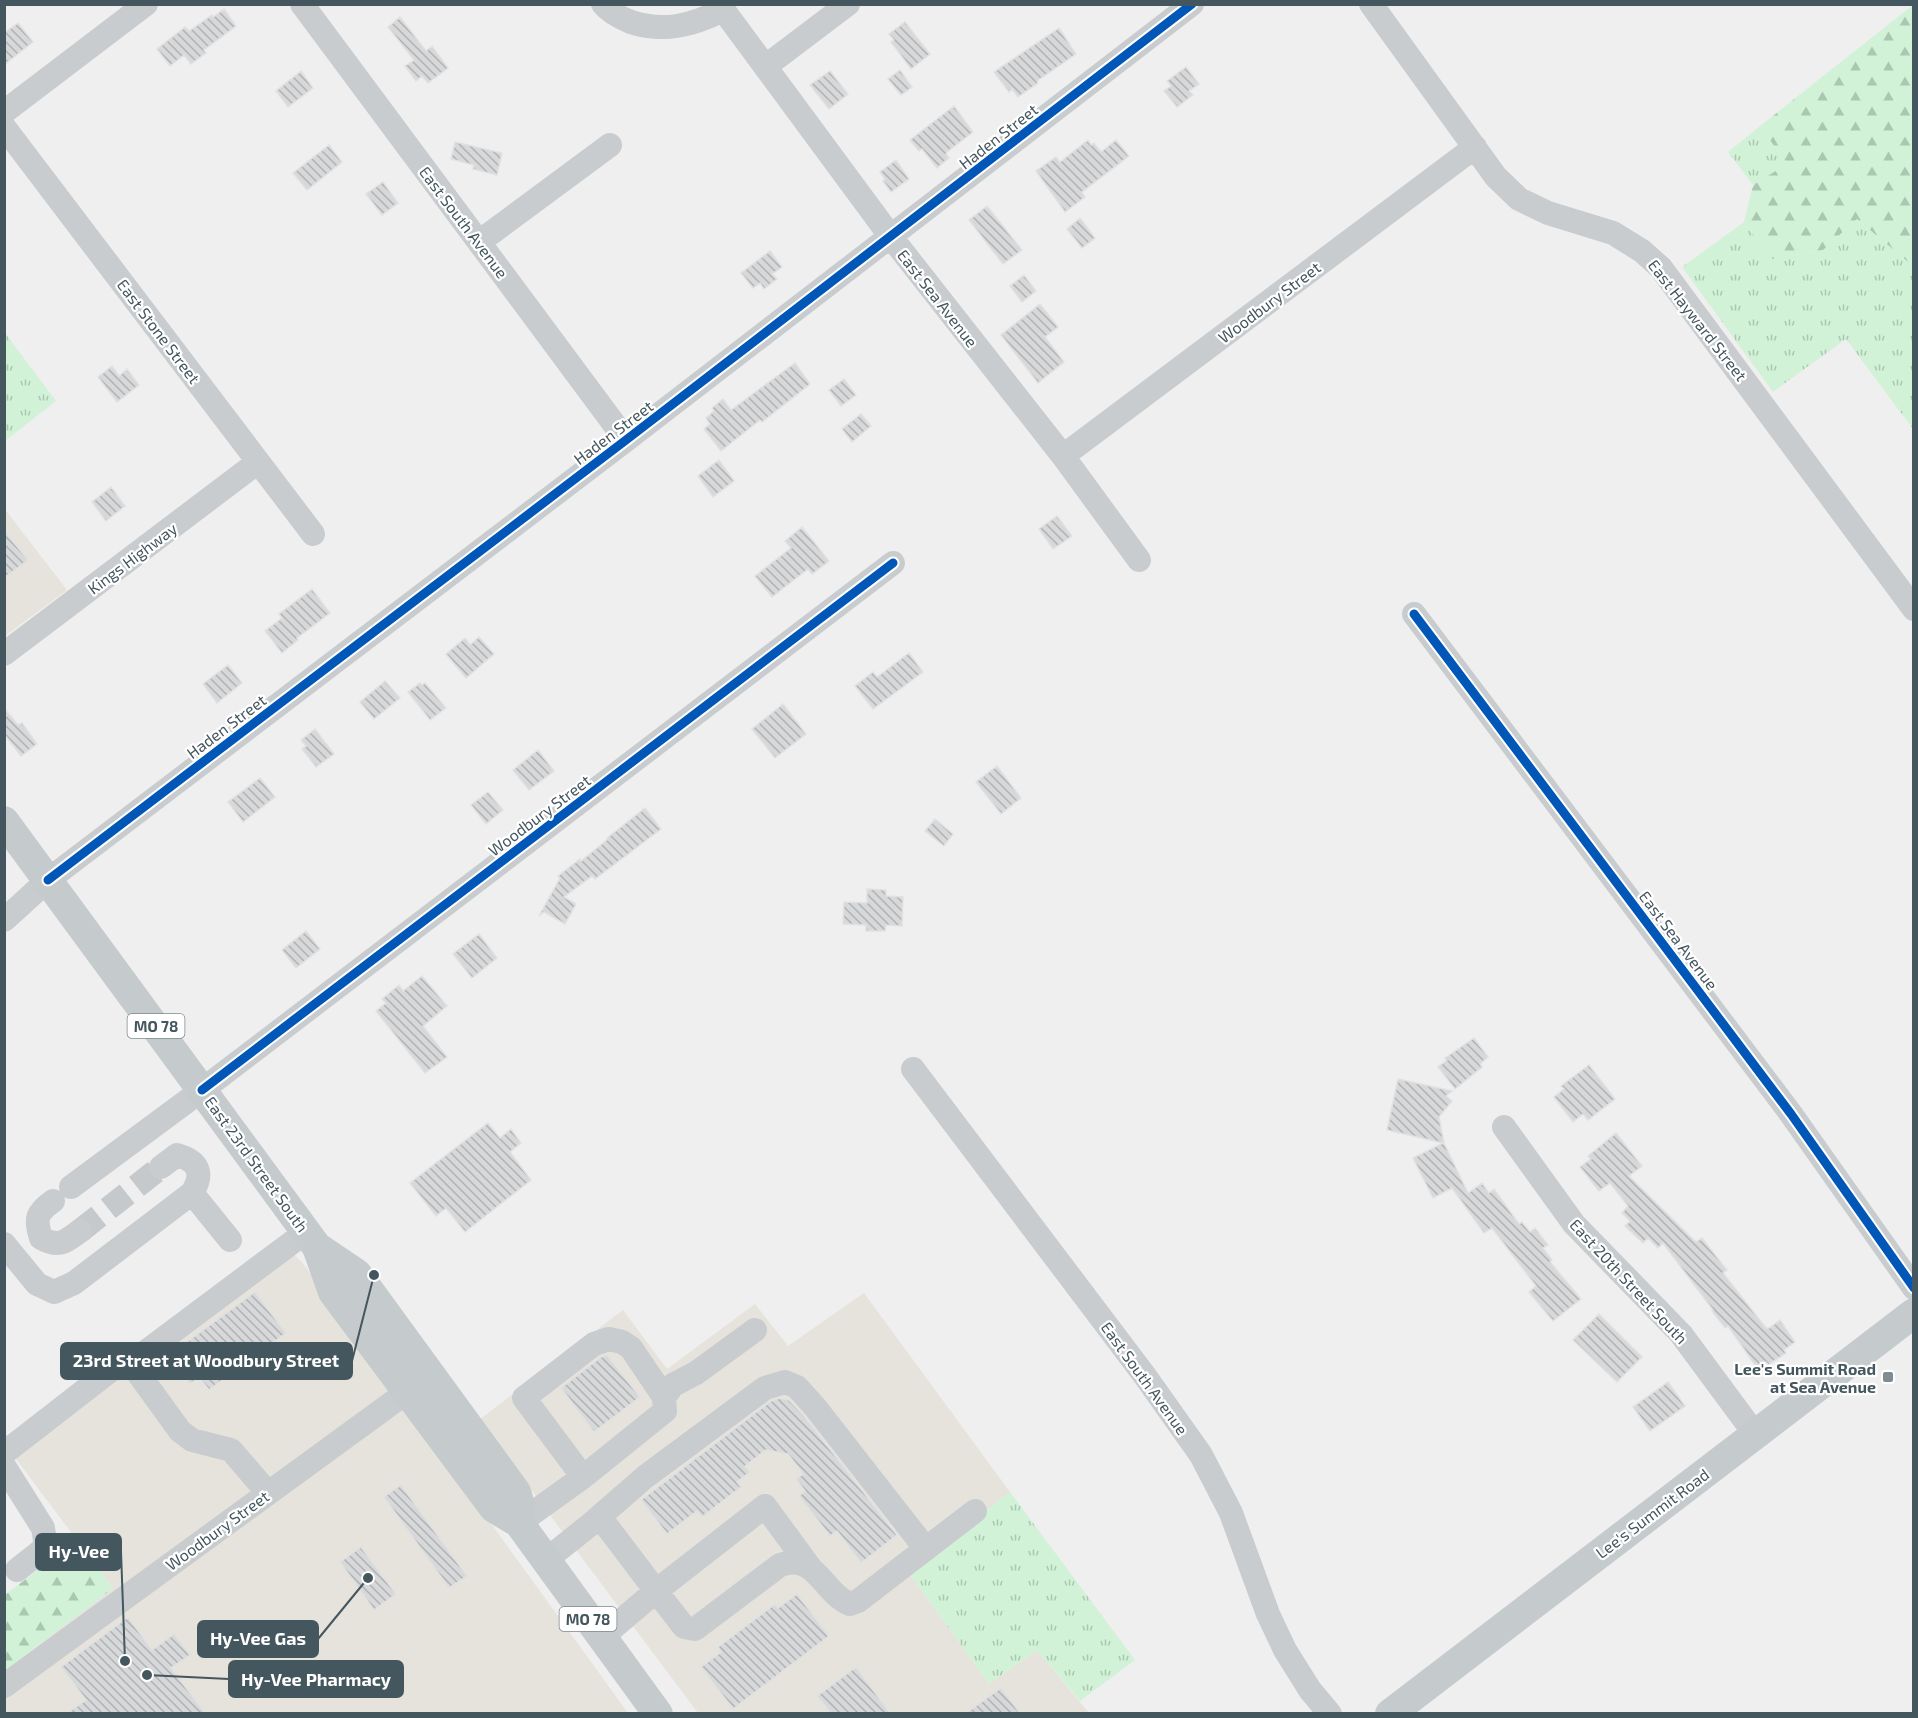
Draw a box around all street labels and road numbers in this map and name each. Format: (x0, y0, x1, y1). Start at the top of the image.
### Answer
street label: Haden Street (955, 99, 1041, 173)
street label: East South Avenue (416, 162, 512, 282)
street label: East Sea Avenue (894, 245, 982, 351)
street label: East Hayward Street (1645, 255, 1751, 385)
street label: Woodbury Street (1214, 257, 1324, 347)
street label: East Stone Street (114, 275, 204, 387)
street label: Haden Street (570, 396, 656, 468)
street label: Kings Highway (84, 518, 181, 598)
street label: Haden Street (183, 690, 269, 762)
street label: Woodbury Street (484, 770, 594, 860)
street label: East Sea Avenue (1636, 887, 1722, 993)
road number: MO 78 (128, 1014, 184, 1038)
street label: East 23rd Street South (201, 1092, 313, 1236)
street label: East 20th Street South (1566, 1215, 1692, 1347)
street label: East South Avenue (1098, 1318, 1192, 1438)
street label: Lee's Summit Road (1592, 1464, 1712, 1562)
street label: Woodbury Street (162, 1486, 272, 1574)
road number: MO 78 (560, 1607, 616, 1631)

